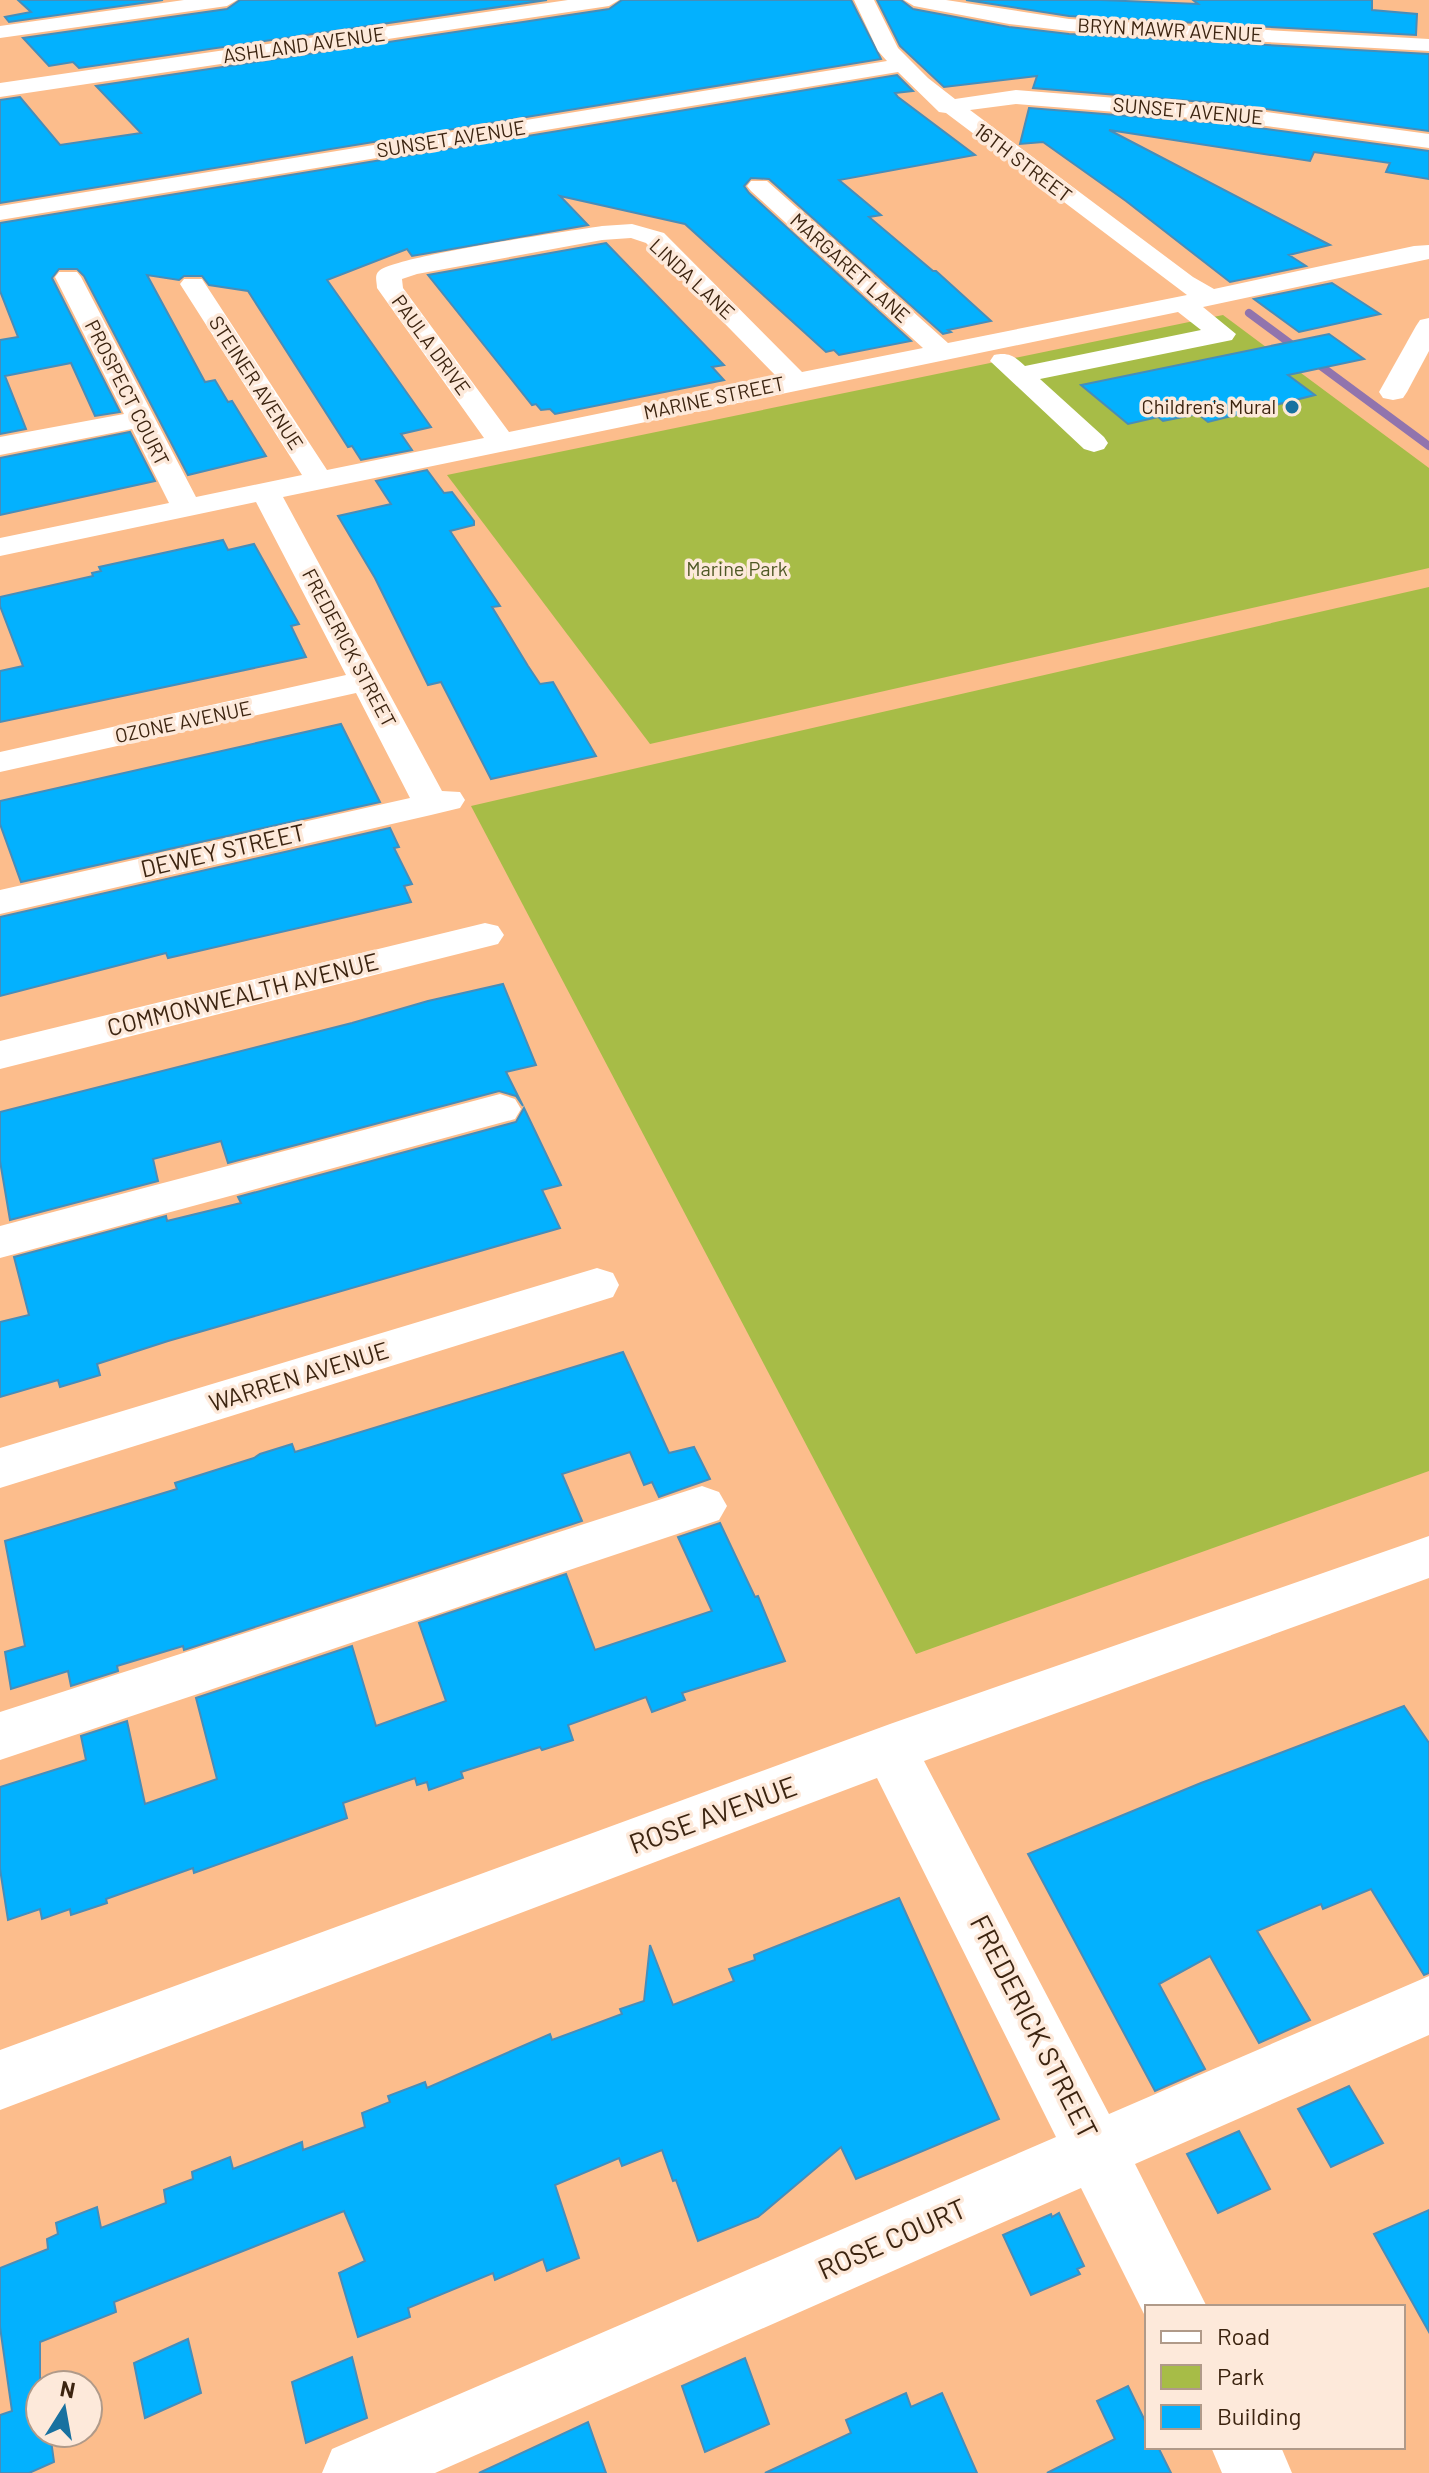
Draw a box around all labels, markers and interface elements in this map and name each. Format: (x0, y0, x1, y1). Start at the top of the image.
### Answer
street label: BRYN MAWR AVENUE (1077, 12, 1263, 46)
street label: ASHLAND AVENUE (221, 21, 386, 67)
street label: SUNSET AVENUE (1112, 91, 1264, 129)
street label: SUNSET AVENUE (375, 114, 527, 162)
street label: 16TH STREET (970, 118, 1077, 207)
street label: MARGARET LANE (786, 207, 915, 327)
street label: LINDA LANE (645, 233, 740, 324)
street label: PAULA DRIVE (387, 290, 476, 399)
street label: STEINER AVENUE (205, 311, 309, 454)
street label: PROSPECT COURT (81, 316, 175, 470)
street label: MARINE STREET (641, 370, 787, 424)
place label: Children's Mural (1142, 394, 1276, 418)
marker: Children's Mural (1283, 398, 1301, 416)
park label: Marine Park (686, 556, 788, 580)
street label: FREDERICK STREET (298, 564, 402, 731)
street label: OZONE AVENUE (113, 695, 253, 747)
street label: DEWEY STREET (138, 817, 308, 883)
street label: COMMONWEALTH AVENUE (104, 946, 381, 1041)
street label: WARREN AVENUE (205, 1334, 392, 1417)
street label: ROSE AVENUE (624, 1768, 801, 1860)
street label: FREDERICK STREET (964, 1909, 1106, 2144)
street label: ROSE COURT (812, 2190, 971, 2286)
legend (1145, 2305, 1405, 2449)
text: Road (1217, 2321, 1270, 2350)
text: Park (1217, 2361, 1264, 2390)
north arrow (24, 2369, 104, 2449)
text: N (58, 2374, 78, 2403)
text: Building (1217, 2401, 1301, 2430)

